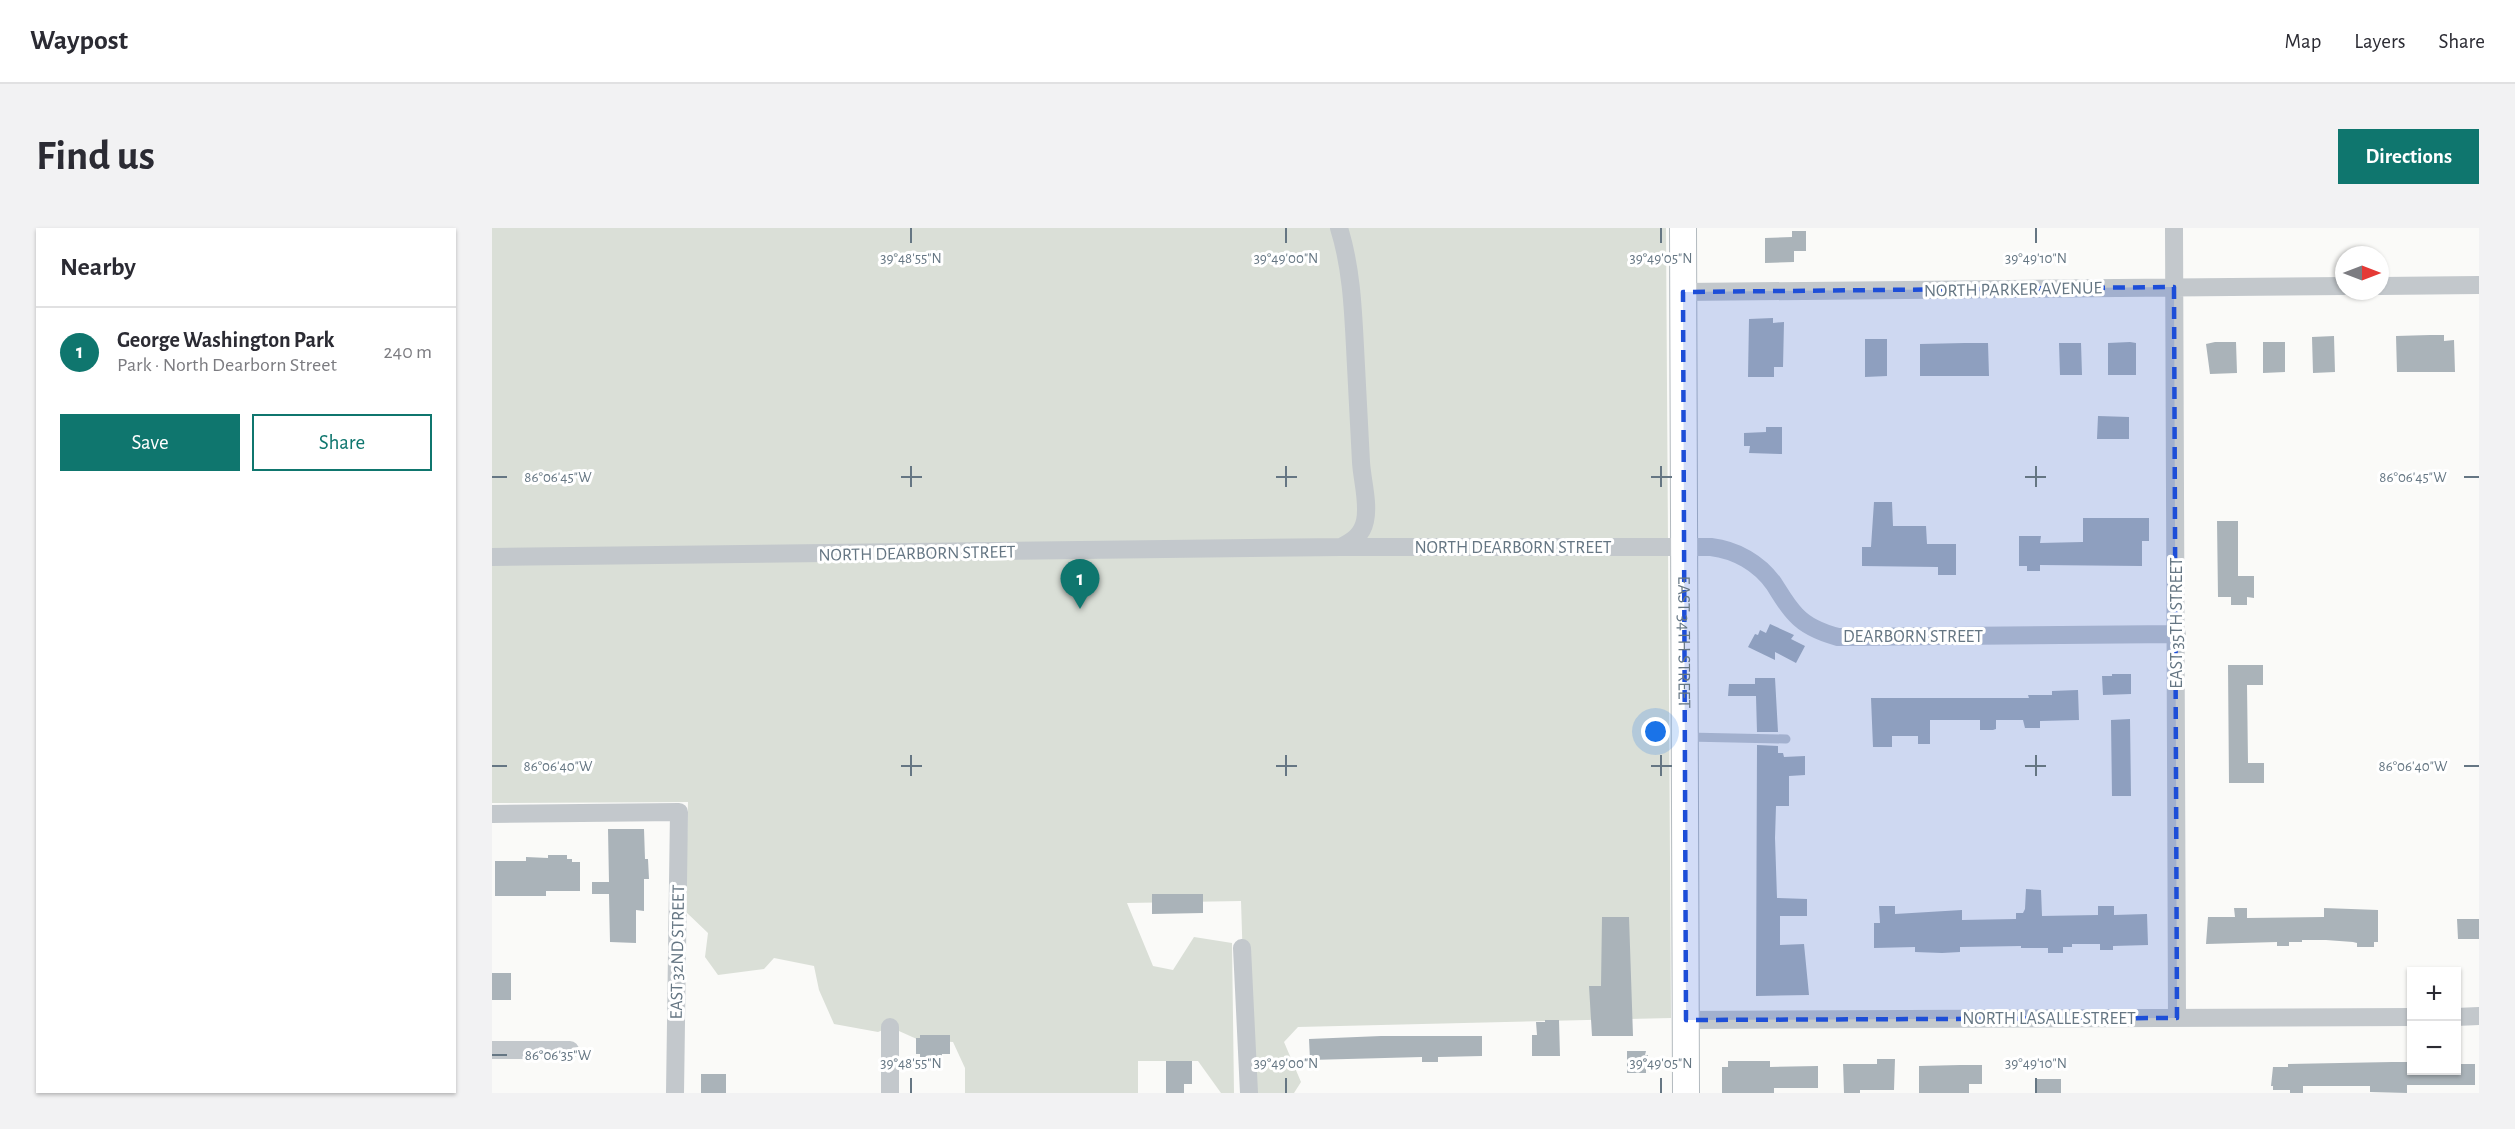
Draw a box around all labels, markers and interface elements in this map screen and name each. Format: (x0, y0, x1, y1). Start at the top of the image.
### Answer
text: Waypost (30, 27, 128, 55)
text: Map (2285, 31, 2321, 52)
text: Layers (2354, 31, 2405, 52)
text: Share (2438, 31, 2485, 52)
button: Directions (2338, 129, 2479, 184)
text: Find us (36, 135, 155, 177)
north arrow (2335, 246, 2389, 300)
text: 39°48'55"N (880, 251, 942, 266)
text: 39°49'00"N (1254, 251, 1318, 266)
text: 39°49'05"N (1629, 251, 1693, 266)
text: 39°49'10"N (2005, 251, 2067, 266)
text: Nearby (60, 254, 136, 280)
street label: NORTH PARKER AVENUE (1924, 279, 2103, 301)
text: George Washington Park (117, 329, 334, 351)
text: 1 (76, 342, 83, 362)
text: 240 m (383, 342, 432, 362)
text: Park · North Dearborn Street (117, 355, 337, 375)
button: Save (60, 414, 240, 471)
button: Share (252, 414, 432, 471)
text: 86°06'45"W (524, 470, 592, 485)
text: 86°06'45"W (2379, 470, 2447, 485)
street label: NORTH DEARBORN STREET (1414, 539, 1612, 557)
street label: NORTH DEARBORN STREET (818, 543, 1016, 565)
street label: EAST 35TH STREET (2168, 557, 2186, 689)
pin: 1 (1060, 560, 1100, 609)
street label: EAST 34TH STREET (1674, 576, 1693, 709)
street label: DEARBORN STREET (1843, 628, 1983, 646)
your location (1641, 717, 1670, 746)
text: 86°06'40"W (524, 759, 593, 774)
text: 86°06'40"W (2379, 759, 2448, 774)
street label: EAST 32ND STREET (668, 884, 688, 1020)
map controls (2407, 967, 2461, 1075)
button: + (2407, 967, 2461, 1021)
street label: NORTH LASALLE STREET (1962, 1010, 2136, 1028)
button: − (2407, 1021, 2461, 1075)
text: 86°06'35"W (525, 1048, 592, 1063)
text: 39°48'55"N (880, 1056, 942, 1071)
text: 39°49'00"N (1254, 1056, 1318, 1071)
text: 39°49'05"N (1629, 1056, 1693, 1071)
text: 39°49'10"N (2005, 1056, 2067, 1071)

